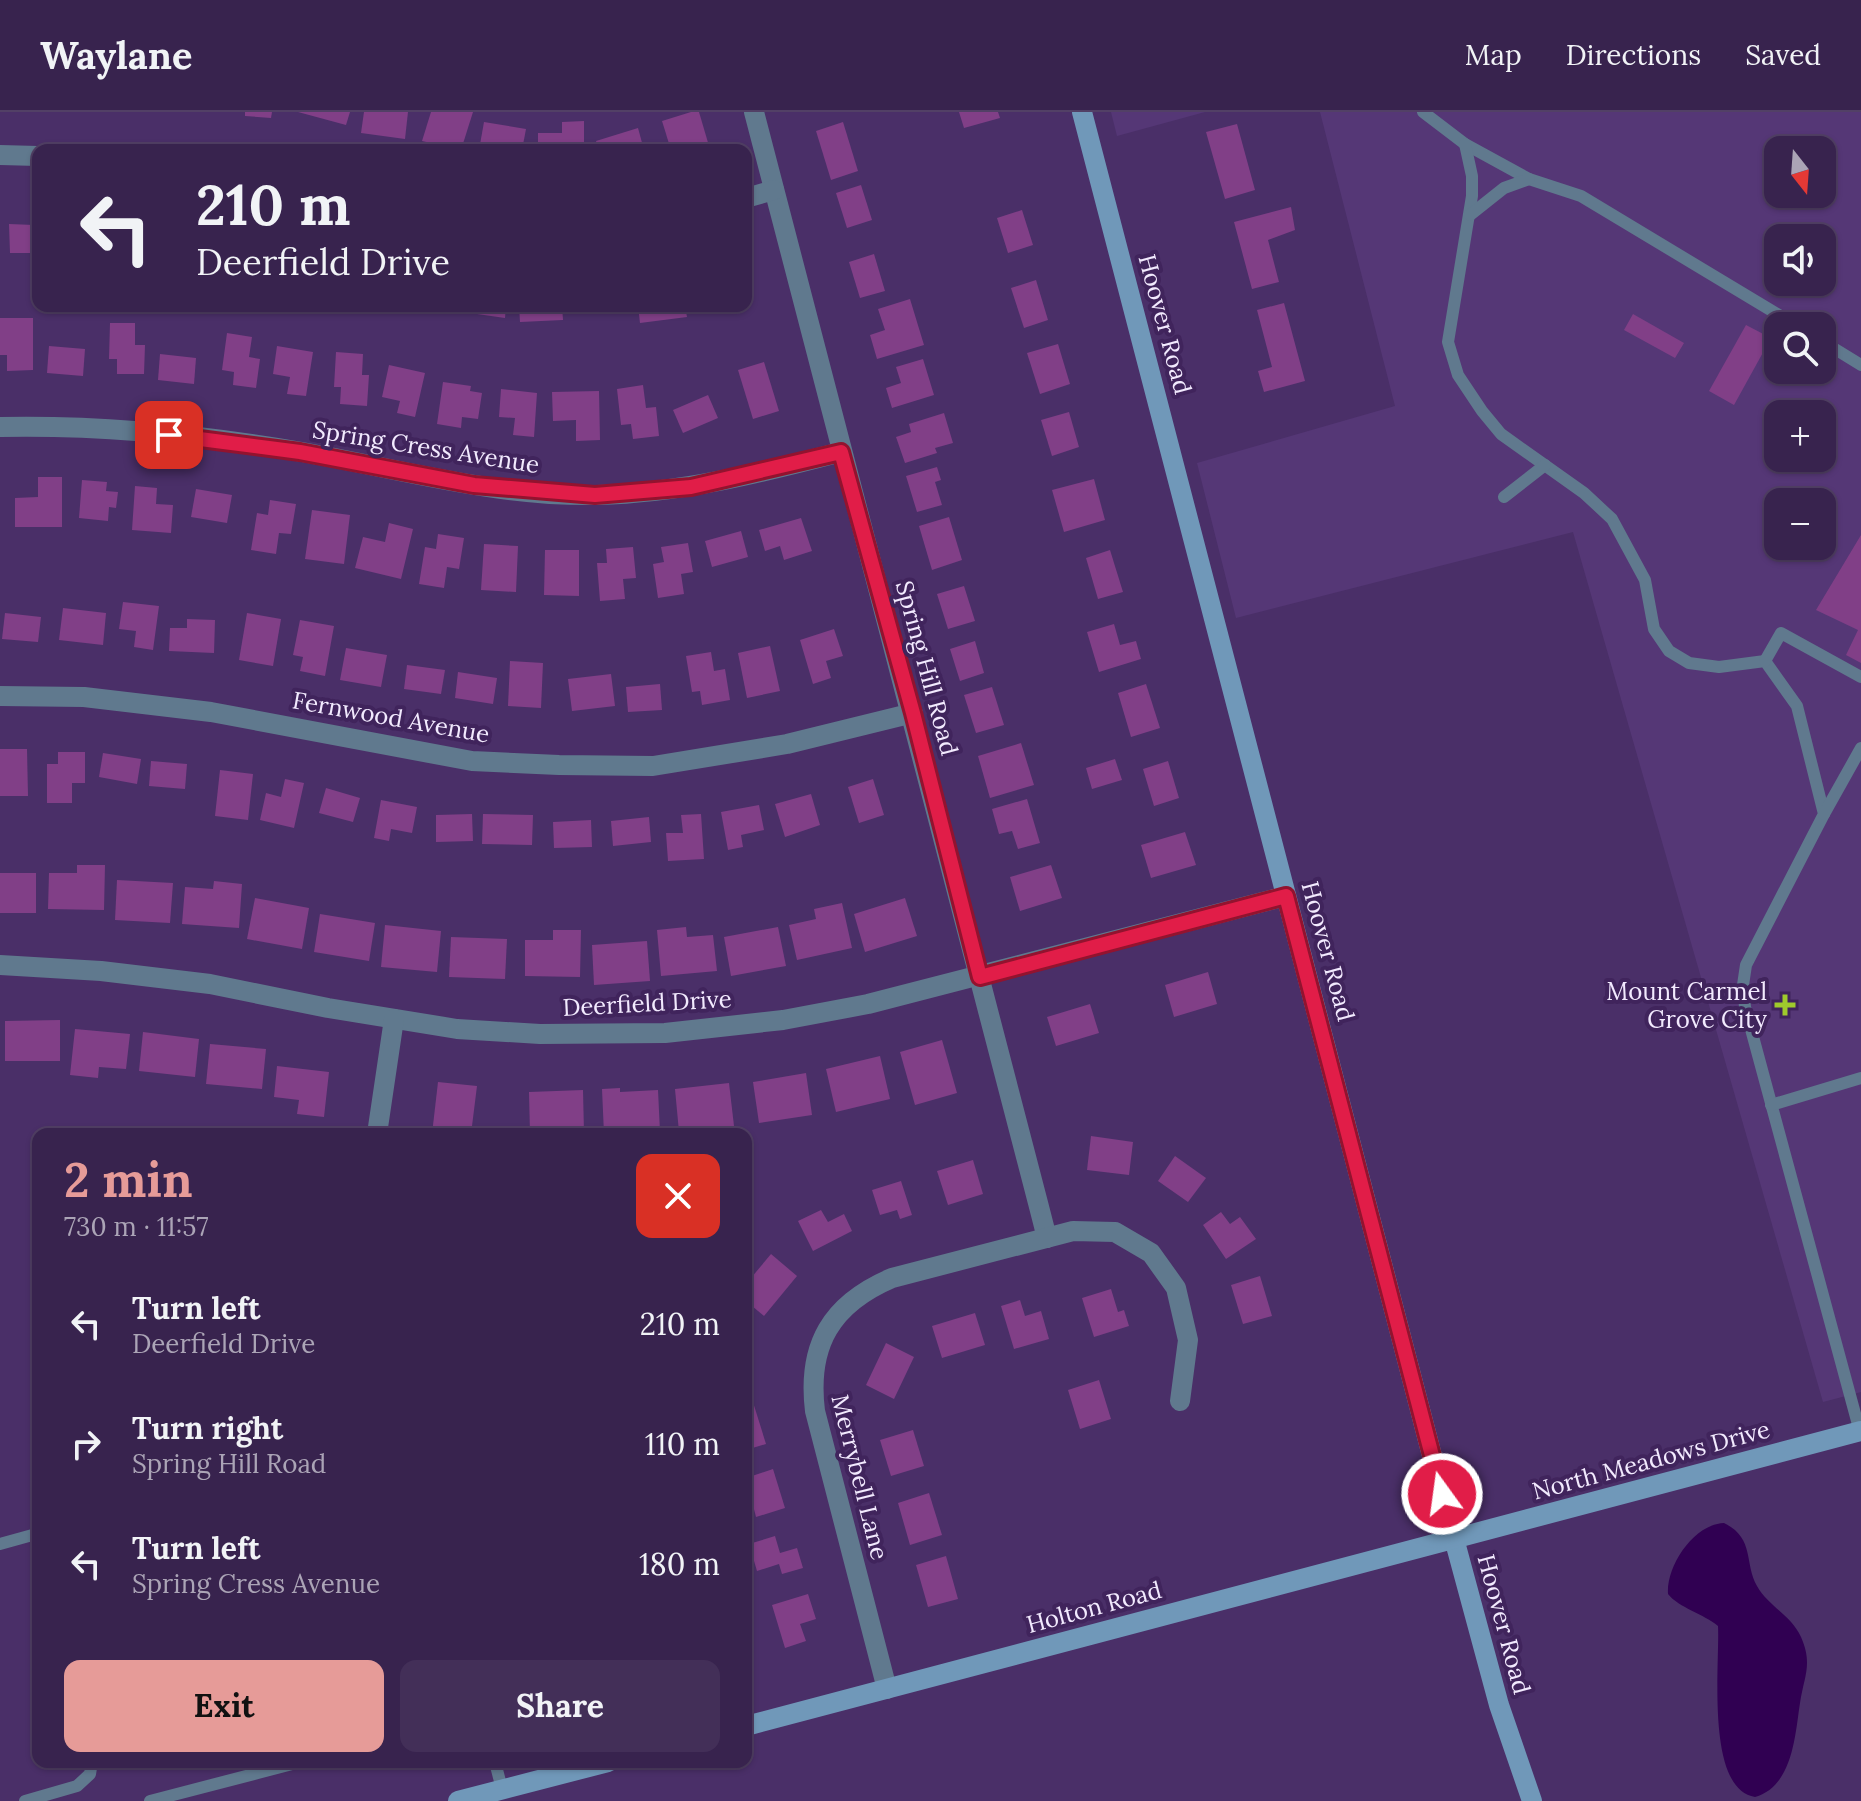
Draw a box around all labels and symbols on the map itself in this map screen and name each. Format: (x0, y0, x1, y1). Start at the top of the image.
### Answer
north arrow (1764, 136, 1836, 208)
street label: Hoover Road (1131, 251, 1199, 397)
pin (135, 401, 203, 469)
street label: Spring Cress Avenue (310, 414, 542, 480)
street label: Spring Hill Road (889, 577, 965, 759)
street label: Fernwood Avenue (290, 684, 492, 750)
street label: Hoover Road (1294, 878, 1362, 1024)
place label: Mount Carmel Grove City (1606, 976, 1767, 1035)
street label: Deerfield Drive (562, 983, 732, 1023)
marker: Mount Carmel Grove City (1774, 994, 1796, 1016)
street label: Merrybell Lane (824, 1391, 896, 1563)
street label: North Meadows Drive (1529, 1413, 1773, 1507)
position arrow (1400, 1452, 1484, 1536)
street label: Hoover Road (1470, 1551, 1538, 1697)
street label: Holton Road (1023, 1574, 1165, 1640)

